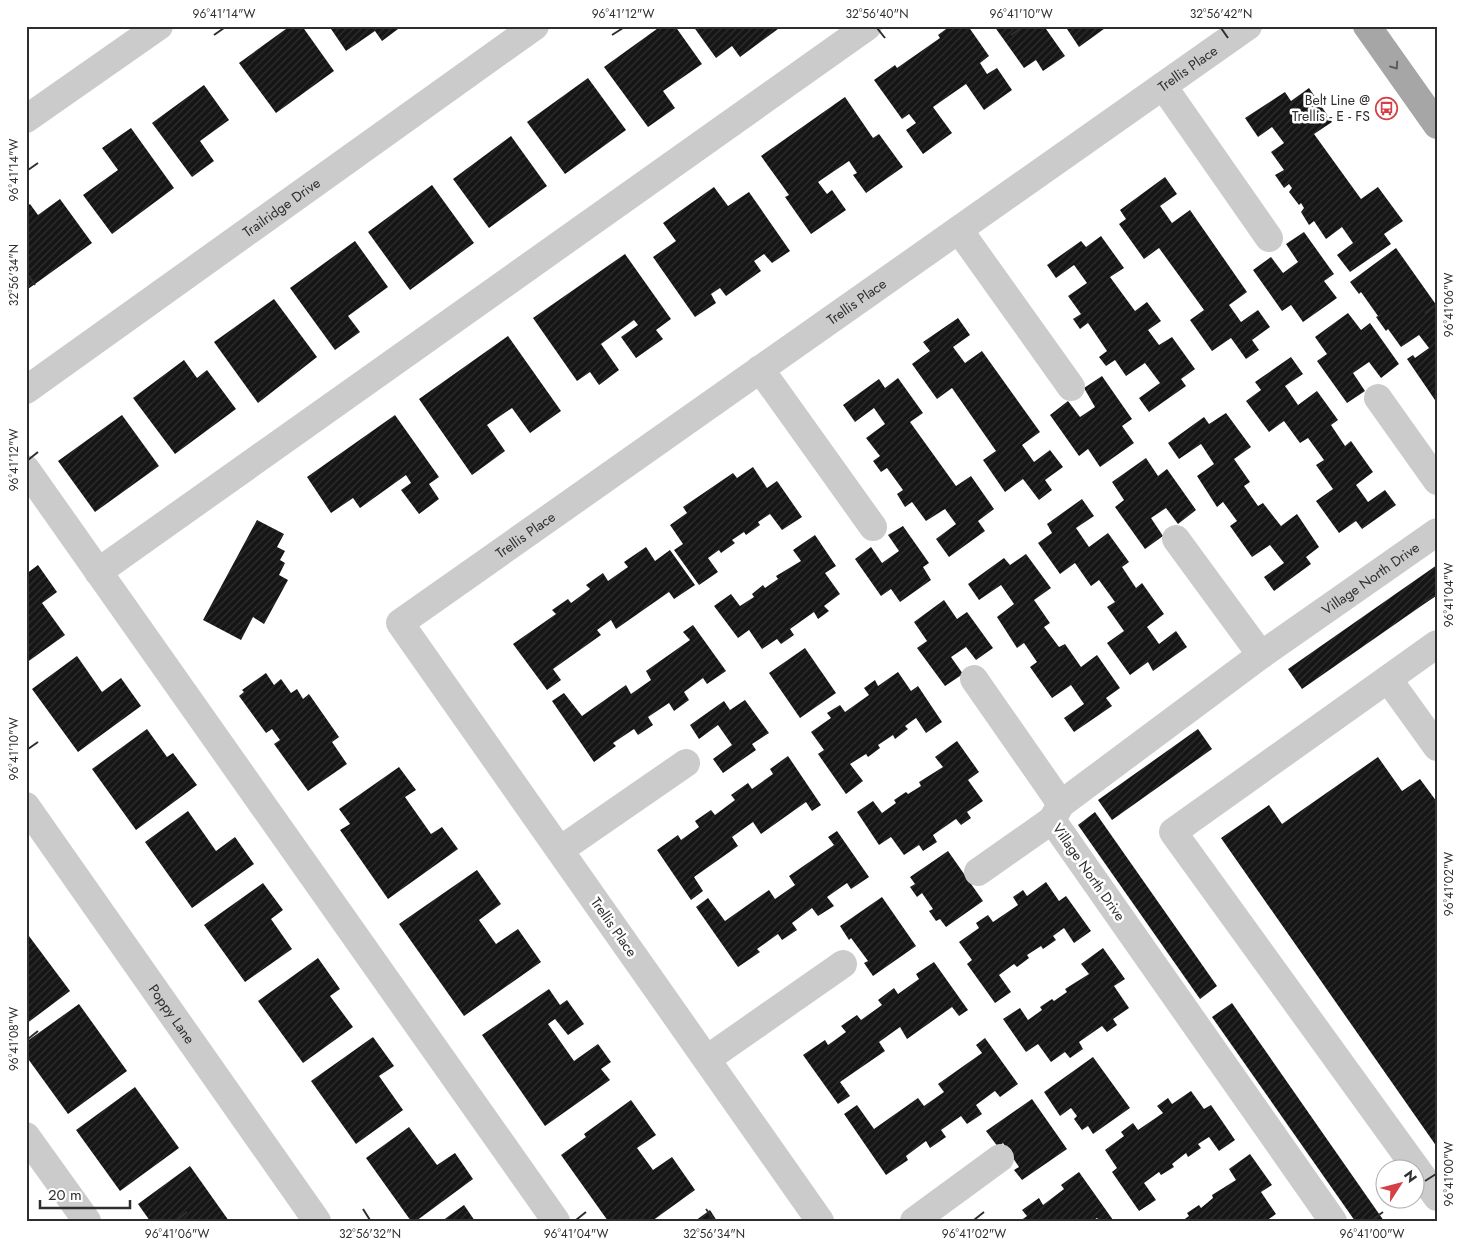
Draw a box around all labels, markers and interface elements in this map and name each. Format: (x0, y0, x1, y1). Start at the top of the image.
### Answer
text: 96°41'14"W (193, 5, 256, 23)
text: 96°41'12"W (592, 5, 654, 23)
text: 32°56'40"N (846, 5, 908, 23)
text: 96°41'10"W (989, 5, 1053, 23)
text: 32°56'42"N (1190, 5, 1252, 23)
street label: Trellis Place (1154, 41, 1221, 96)
one-way arrow (1389, 60, 1398, 70)
place label: Belt Line @ Trellis - E - FS (1292, 90, 1370, 126)
bus stop icon: Belt Line @ Trellis - E - FS (1374, 96, 1398, 120)
text: 96°41'14"W (5, 138, 23, 201)
street label: Trailridge Drive (239, 173, 324, 242)
text: 32°56'34"N (5, 244, 23, 306)
text: 96°41'06"W (1440, 273, 1458, 337)
street label: Trellis Place (823, 274, 890, 330)
text: 96°41'12"W (5, 429, 23, 491)
street label: Trellis Place (491, 507, 559, 563)
street label: Village North Drive (1318, 537, 1423, 620)
text: 96°41'04"W (1440, 563, 1458, 627)
text: 96°41'10"W (5, 717, 23, 781)
street label: Village North Drive (1048, 819, 1130, 925)
text: 96°41'02"W (1440, 852, 1458, 916)
street label: Trellis Place (586, 893, 642, 961)
street label: Poppy Lane (144, 980, 200, 1048)
text: 96°41'08"W (5, 1007, 23, 1071)
text: 96°41'00"W (1440, 1141, 1458, 1206)
north arrow (1376, 1160, 1426, 1210)
text: N (1399, 1166, 1422, 1187)
scale bar (40, 1177, 130, 1209)
text: 20 m (48, 1184, 82, 1206)
text: 96°41'06"W (145, 1225, 209, 1243)
text: 32°56'32"N (339, 1225, 401, 1243)
text: 96°41'04"W (544, 1225, 608, 1243)
text: 32°56'34"N (683, 1225, 745, 1243)
text: 96°41'02"W (942, 1225, 1006, 1243)
text: 96°41'00"W (1340, 1225, 1405, 1243)

